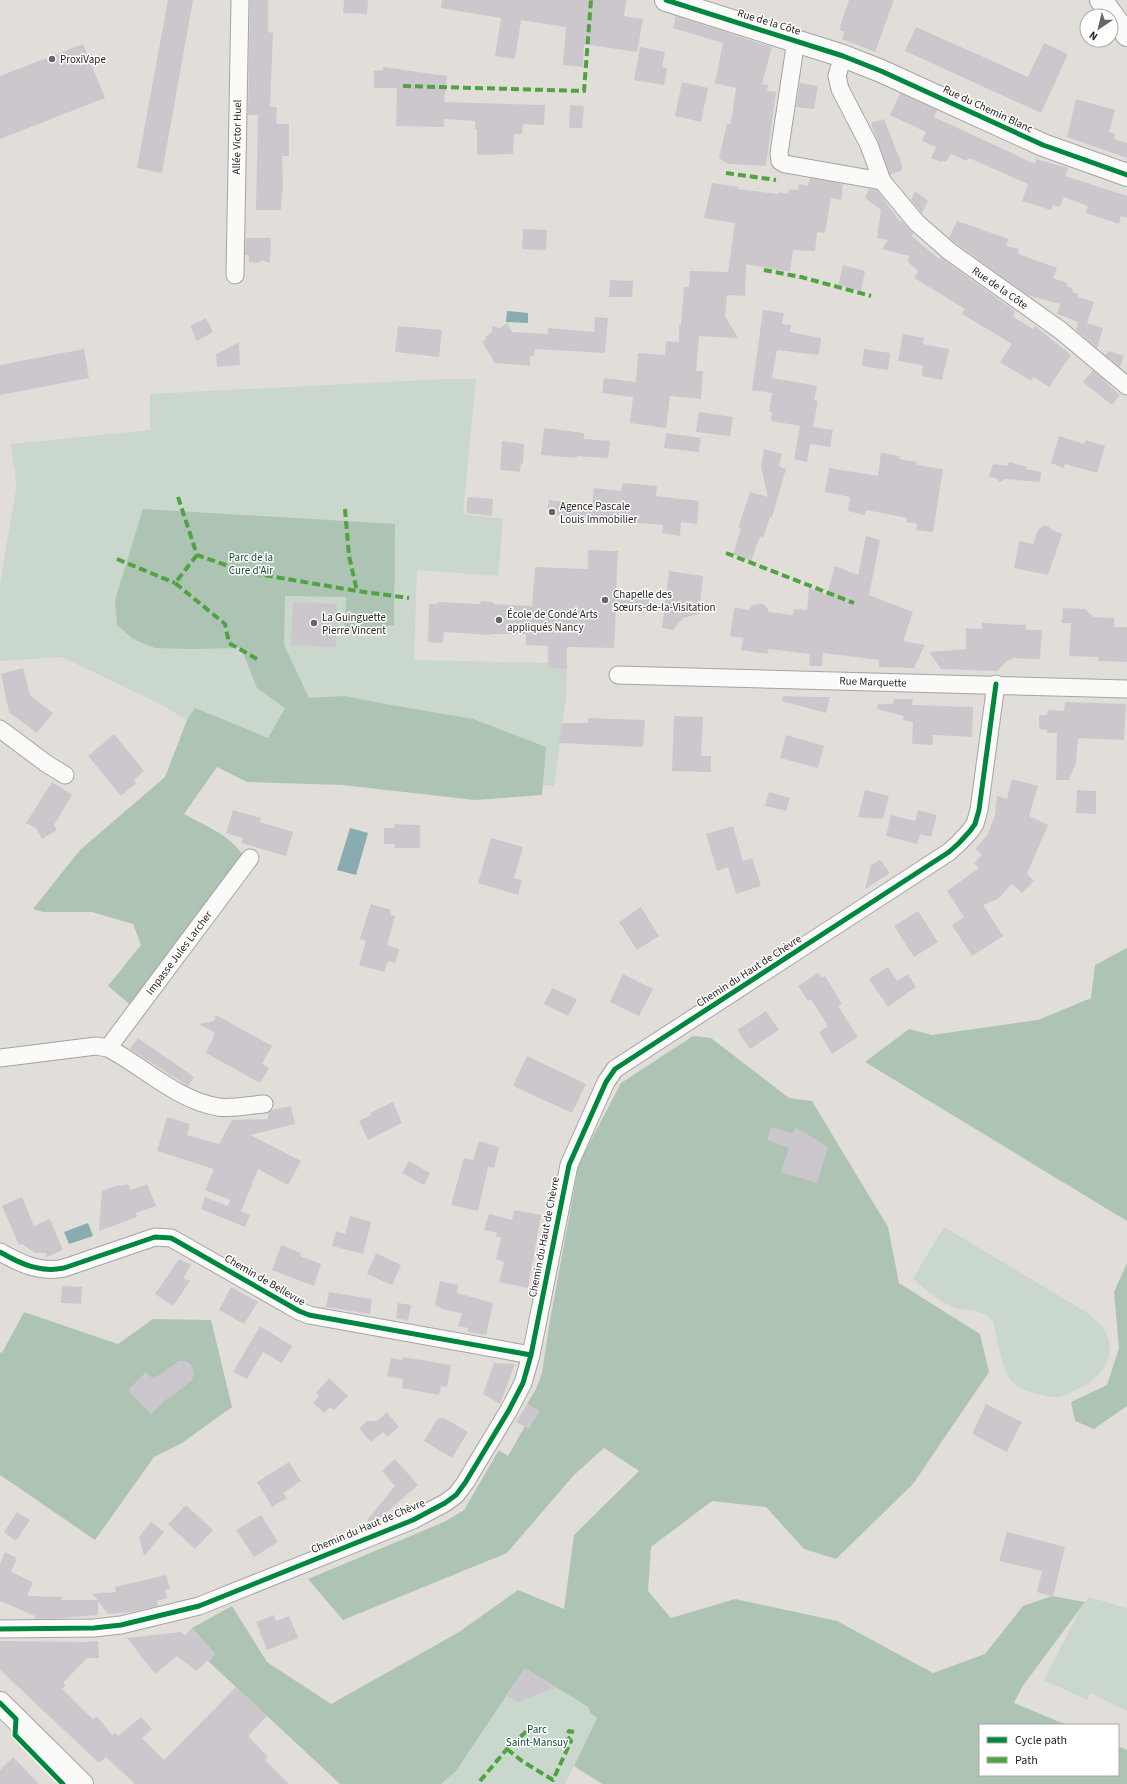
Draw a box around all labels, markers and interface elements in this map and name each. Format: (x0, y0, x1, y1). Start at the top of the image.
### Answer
street label: Rue de la Côte (736, 5, 803, 39)
north arrow (1079, 8, 1119, 48)
text: N (1086, 28, 1101, 44)
place label: ProxiVape (60, 52, 106, 67)
marker: ProxiVape (47, 54, 57, 64)
street label: Rue du Chemin Blanc (941, 82, 1035, 136)
street label: Allée Victor Huel (229, 99, 245, 175)
street label: Rue de la Côte (969, 263, 1031, 313)
place label: Agence Pascale Louis Immobilier (560, 499, 638, 527)
marker: Agence Pascale Louis Immobilier (547, 507, 557, 517)
park label: Parc de la Cure d'Air (229, 550, 273, 578)
place label: Chapelle des Sœurs-de-la-Visitation (613, 587, 716, 615)
marker: Chapelle des Sœurs-de-la-Visitation (600, 595, 610, 605)
place label: École de Condé Arts appliqués Nancy (507, 607, 598, 635)
place label: La Guinguette Pierre Vincent (322, 610, 387, 638)
marker: École de Condé Arts appliqués Nancy (494, 615, 504, 625)
marker: La Guinguette Pierre Vincent (309, 618, 319, 628)
street label: Rue Marquette (839, 673, 907, 691)
street label: Impasse Jules Larcher (142, 908, 216, 998)
street label: Chemin du Haut de Chèvre (694, 931, 805, 1011)
street label: Chemin du Haut de Chèvre (525, 1175, 563, 1299)
street label: Chemin de Bellevue (222, 1251, 309, 1310)
street label: Chemin du Haut de Chèvre (309, 1495, 428, 1557)
park label: Parc Saint-Mansuy (506, 1722, 568, 1750)
legend (979, 1724, 1119, 1776)
text: Cycle path (1015, 1732, 1067, 1749)
text: Path (1015, 1752, 1038, 1769)

